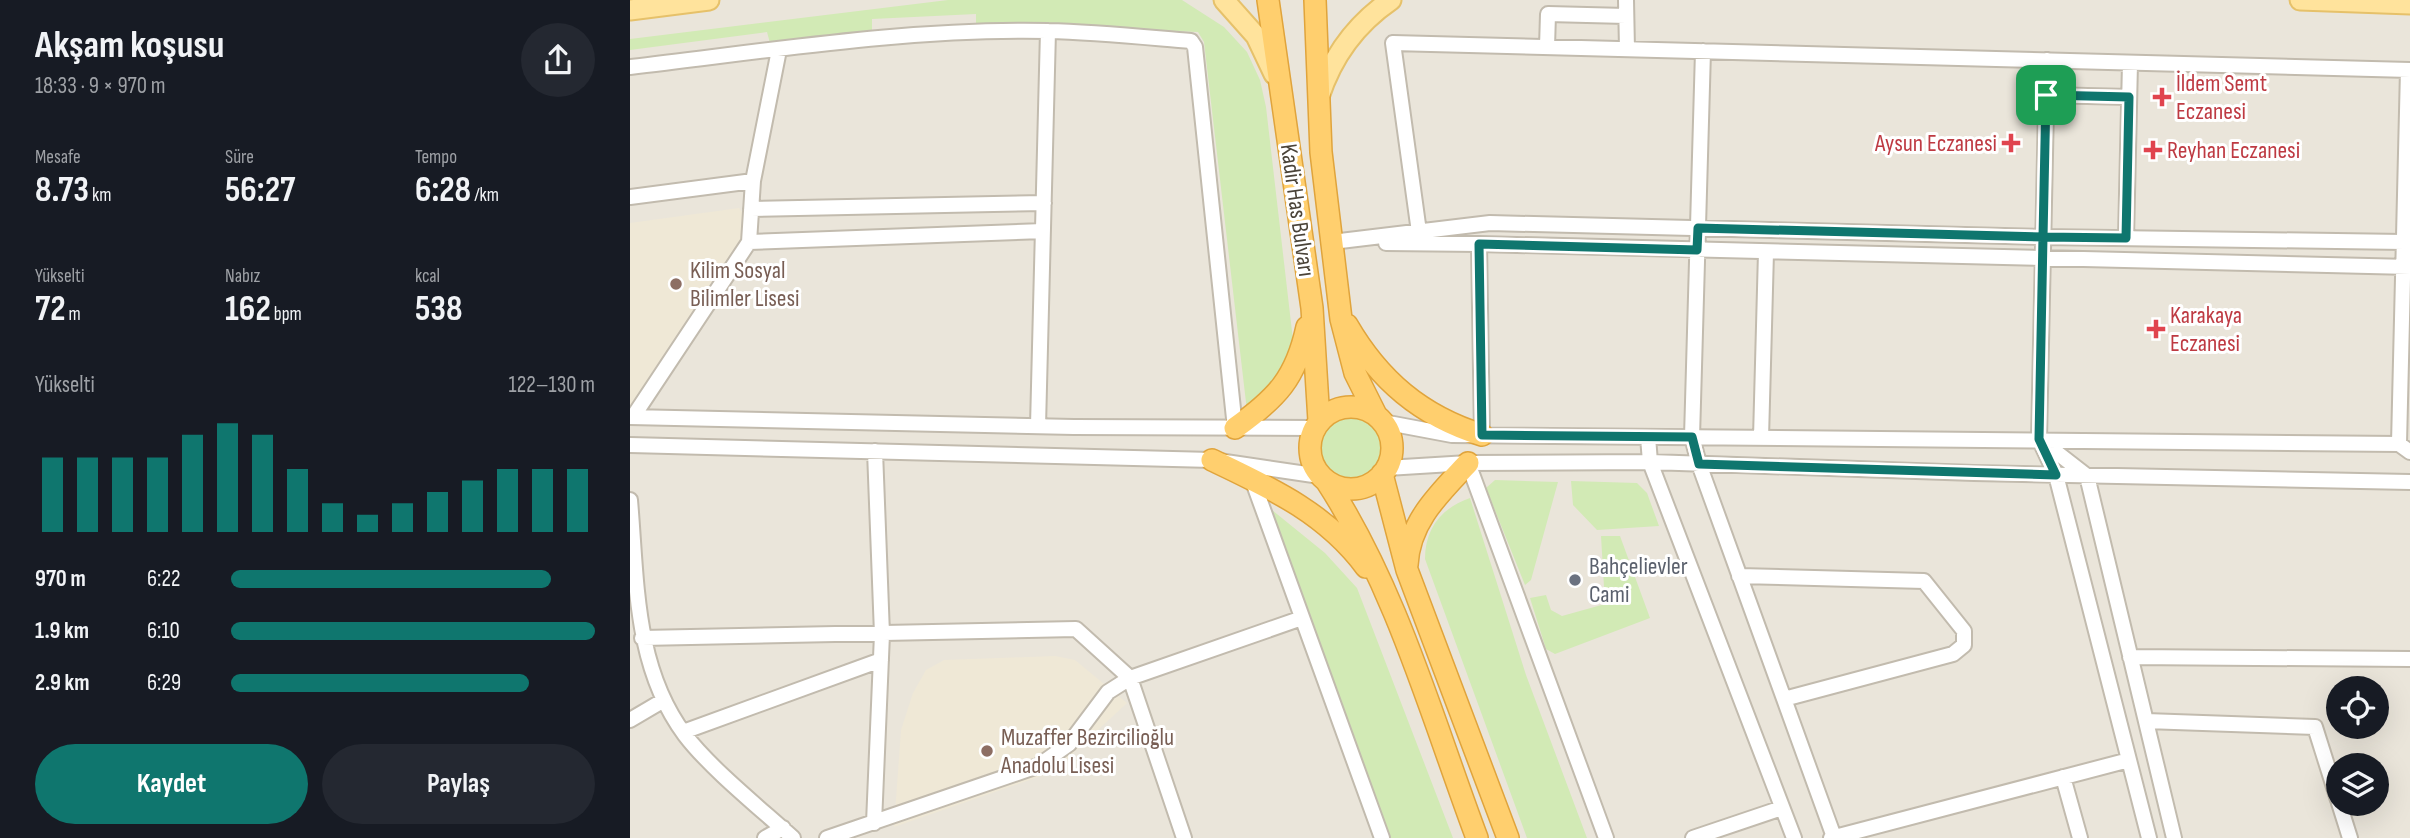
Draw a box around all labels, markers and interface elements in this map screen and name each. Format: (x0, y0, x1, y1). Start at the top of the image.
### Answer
text: Akşam koşusu (35, 23, 224, 68)
button: share (521, 23, 595, 97)
pin (2016, 65, 2076, 125)
place label: İldem Semt Eczanesi (2176, 69, 2267, 126)
text: 18:33 · 9 × 970 m (35, 72, 165, 100)
icon: arrive (2027, 76, 2065, 114)
marker: İldem Semt Eczanesi (2154, 89, 2170, 105)
place label: Aysun Eczanesi (1874, 129, 1997, 158)
marker: Aysun Eczanesi (2003, 135, 2019, 151)
place label: Reyhan Eczanesi (2167, 136, 2300, 165)
street label: Kadir Has Bulvarı (1274, 142, 1321, 278)
marker: Reyhan Eczanesi (2145, 142, 2161, 158)
text: Mesafe (35, 146, 81, 169)
text: Süre (225, 146, 254, 169)
text: Tempo (415, 146, 457, 169)
text: 8.73 (35, 169, 89, 212)
text: 56:27 (225, 169, 295, 212)
text: 6:28 (415, 169, 471, 212)
text: km (89, 184, 112, 207)
text: /km (471, 184, 499, 207)
place label: Kilim Sosyal Bilimler Lisesi (690, 256, 800, 313)
text: Yükselti (35, 265, 84, 288)
text: Nabız (225, 265, 260, 288)
text: kcal (415, 265, 440, 288)
marker: Kilim Sosyal Bilimler Lisesi (668, 276, 684, 292)
text: 72 (35, 288, 66, 331)
text: 162 (225, 288, 271, 331)
text: 538 (415, 288, 463, 331)
place label: Karakaya Eczanesi (2170, 301, 2242, 358)
text: m (66, 303, 81, 326)
text: bpm (271, 303, 302, 326)
marker: Karakaya Eczanesi (2148, 321, 2164, 337)
text: Yükselti (35, 371, 95, 399)
text: 122–130 m (509, 371, 595, 399)
place label: Bahçelievler Cami (1589, 552, 1688, 609)
text: 970 m (35, 565, 86, 593)
text: 6:22 (147, 565, 180, 593)
marker: Bahçelievler Cami (1567, 572, 1583, 588)
text: 1.9 km (35, 617, 89, 645)
text: 6:10 (147, 617, 180, 645)
text: 2.9 km (35, 669, 89, 697)
text: 6:29 (147, 669, 181, 697)
map controls (2326, 676, 2389, 816)
button: locate (2326, 676, 2389, 739)
place label: Muzaffer Bezircilioğlu Anadolu Lisesi (1000, 723, 1174, 780)
marker: Muzaffer Bezircilioğlu Anadolu Lisesi (979, 743, 995, 759)
button: Kaydet (35, 744, 308, 824)
button: Paylaş (322, 744, 595, 824)
button: layers (2326, 753, 2389, 816)

